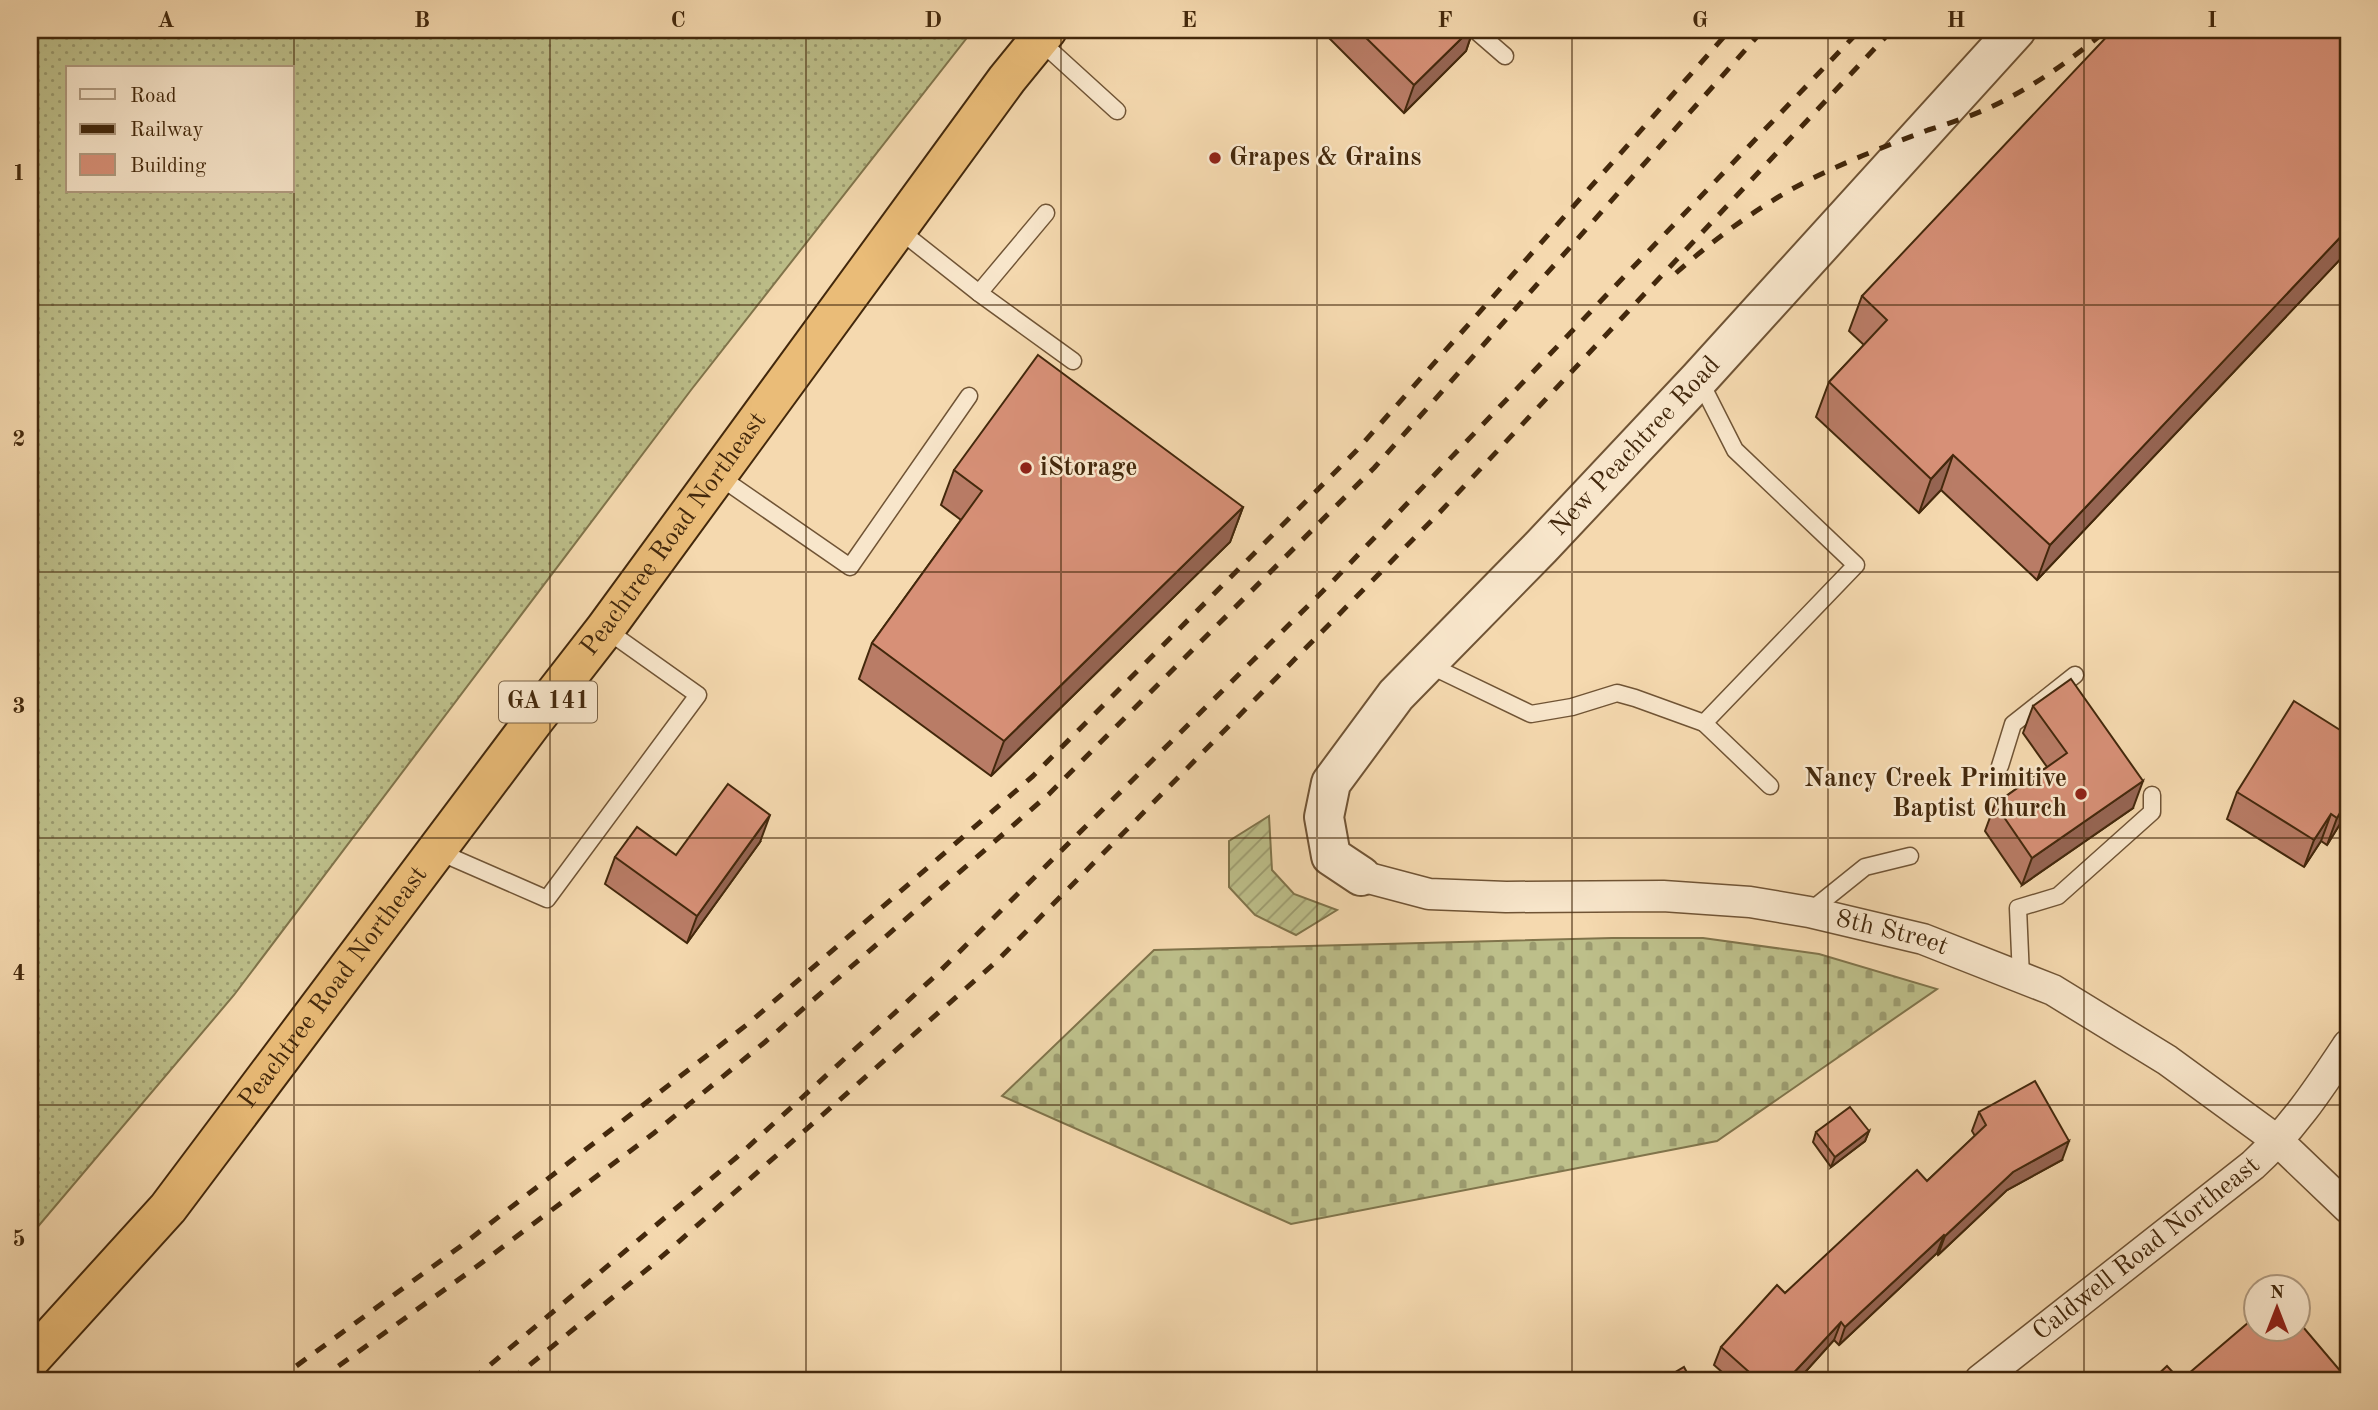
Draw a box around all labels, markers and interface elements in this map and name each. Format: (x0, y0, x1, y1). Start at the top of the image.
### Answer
text: A (157, 9, 175, 32)
text: B (414, 9, 430, 32)
text: C (670, 9, 686, 32)
text: D (924, 9, 942, 32)
text: E (1181, 9, 1197, 32)
text: F (1437, 9, 1453, 32)
text: G (1692, 9, 1708, 32)
text: H (1947, 9, 1965, 32)
text: I (2207, 9, 2217, 32)
legend (66, 66, 294, 192)
text: Road (130, 86, 177, 107)
text: Railway (130, 120, 204, 141)
place label: Grapes & Grains (1229, 145, 1421, 171)
marker: Grapes & Grains (1207, 150, 1223, 166)
text: Building (130, 156, 207, 177)
text: 1 (12, 162, 26, 185)
street label: New Peachtree Road (1546, 352, 1725, 541)
street label: Peachtree Road Northeast (576, 408, 772, 661)
text: 2 (12, 428, 26, 451)
place label: iStorage (1040, 455, 1138, 481)
marker: iStorage (1018, 460, 1034, 476)
road number: GA 141 (499, 682, 597, 722)
text: 3 (12, 695, 26, 718)
place label: Nancy Creek Primitive Baptist Church (1804, 766, 2067, 822)
marker: Nancy Creek Primitive Baptist Church (2073, 786, 2089, 802)
street label: Peachtree Road Northeast (235, 862, 432, 1113)
street label: 8th Street (1833, 906, 1952, 960)
text: 4 (12, 962, 26, 985)
street label: Caldwell Road Northeast (2028, 1152, 2265, 1346)
text: 5 (12, 1228, 26, 1251)
north arrow (2242, 1274, 2312, 1344)
text: N (2270, 1284, 2285, 1303)

